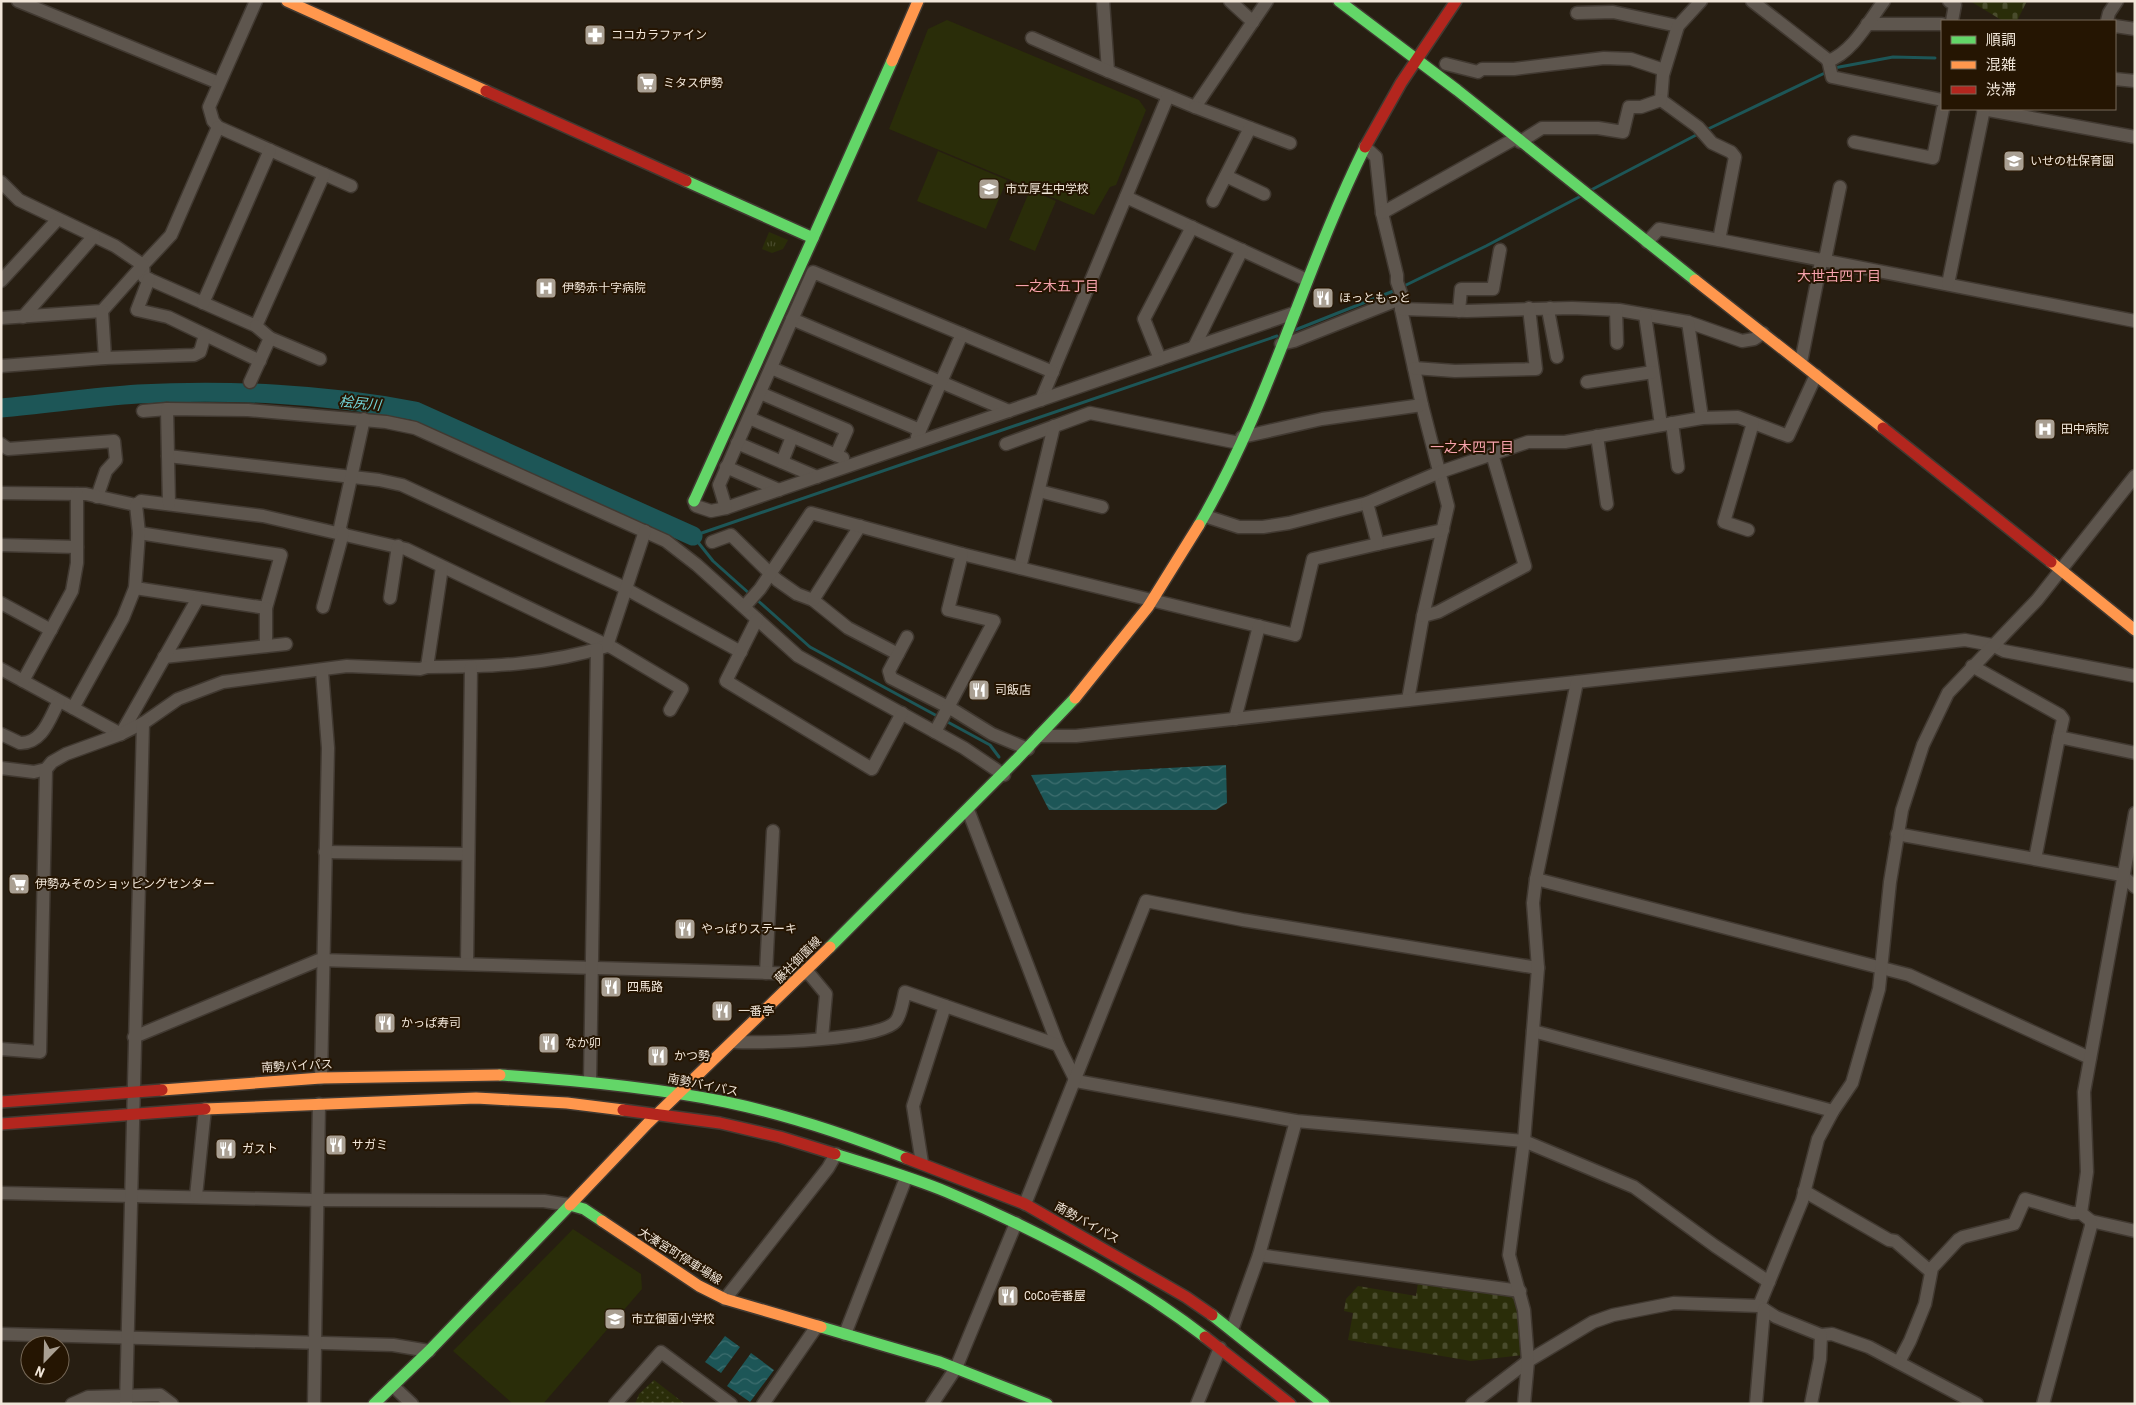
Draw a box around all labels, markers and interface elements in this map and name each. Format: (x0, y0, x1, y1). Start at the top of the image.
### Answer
legend (1941, 20, 2116, 110)
pharmacy icon: ココカラファイン (583, 23, 607, 47)
place label: ココカラファイン (611, 28, 707, 42)
text: 順調 (1986, 31, 2016, 49)
text: 混雑 (1986, 56, 2016, 74)
supermarket icon: ミタス伊勢 (635, 71, 659, 95)
place label: ミタス伊勢 (663, 76, 723, 90)
text: 渋滞 (1986, 81, 2016, 99)
school or university icon: いせの杜保育園 (2002, 149, 2026, 173)
place label: いせの杜保育園 (2030, 154, 2114, 168)
school or university icon: 市立厚生中学校 (977, 177, 1001, 201)
place label: 市立厚生中学校 (1005, 182, 1089, 196)
district label: 大世古四丁目 (1797, 268, 1881, 284)
hospital icon: 伊勢赤十字病院 (534, 276, 558, 300)
district label: 一之木五丁目 (1015, 278, 1099, 294)
place label: 伊勢赤十字病院 (562, 281, 646, 295)
restaurant icon: ほっともっと (1311, 286, 1335, 310)
place label: ほっともっと (1339, 291, 1411, 305)
water label: 桧尻川 (338, 393, 384, 413)
hospital icon: 田中病院 (2033, 417, 2057, 441)
place label: 田中病院 (2061, 422, 2109, 436)
district label: 一之木四丁目 (1430, 439, 1514, 455)
restaurant icon: 司飯店 (967, 678, 991, 702)
place label: 司飯店 (995, 683, 1031, 697)
supermarket icon: 伊勢みそのショッピングセンター (7, 872, 31, 896)
place label: 伊勢みそのショッピングセンター (35, 877, 215, 891)
restaurant icon: やっぱりステーキ (673, 917, 697, 941)
place label: やっぱりステーキ (701, 922, 797, 936)
street label: 藤社御薗線 (772, 934, 824, 986)
restaurant icon: 四馬路 (599, 975, 623, 999)
place label: 四馬路 (627, 980, 663, 994)
restaurant icon: 一番亭 (710, 999, 734, 1023)
place label: 一番亭 (738, 1004, 774, 1018)
restaurant icon: かっぱ寿司 (373, 1011, 397, 1035)
place label: かっぱ寿司 (401, 1016, 461, 1030)
restaurant icon: なか卯 (537, 1031, 561, 1055)
place label: なか卯 (565, 1036, 601, 1050)
restaurant icon: かつ勢 (646, 1044, 670, 1068)
place label: かつ勢 (674, 1049, 710, 1063)
street label: 南勢バイパス (261, 1057, 333, 1075)
street label: 南勢バイパス (666, 1071, 740, 1099)
restaurant icon: サガミ (324, 1133, 348, 1157)
restaurant icon: ガスト (214, 1137, 238, 1161)
place label: サガミ (352, 1138, 388, 1152)
place label: ガスト (242, 1142, 278, 1156)
street label: 南勢バイパス (1052, 1199, 1122, 1247)
street label: 大湊宮町停車場線 (636, 1225, 724, 1287)
restaurant icon: CoCo壱番屋 (996, 1284, 1020, 1308)
place label: CoCo壱番屋 (1024, 1289, 1086, 1303)
school or university icon: 市立御薗小学校 (603, 1307, 627, 1331)
place label: 市立御薗小学校 (631, 1312, 715, 1326)
north arrow (20, 1335, 70, 1385)
text: N (33, 1363, 47, 1381)

